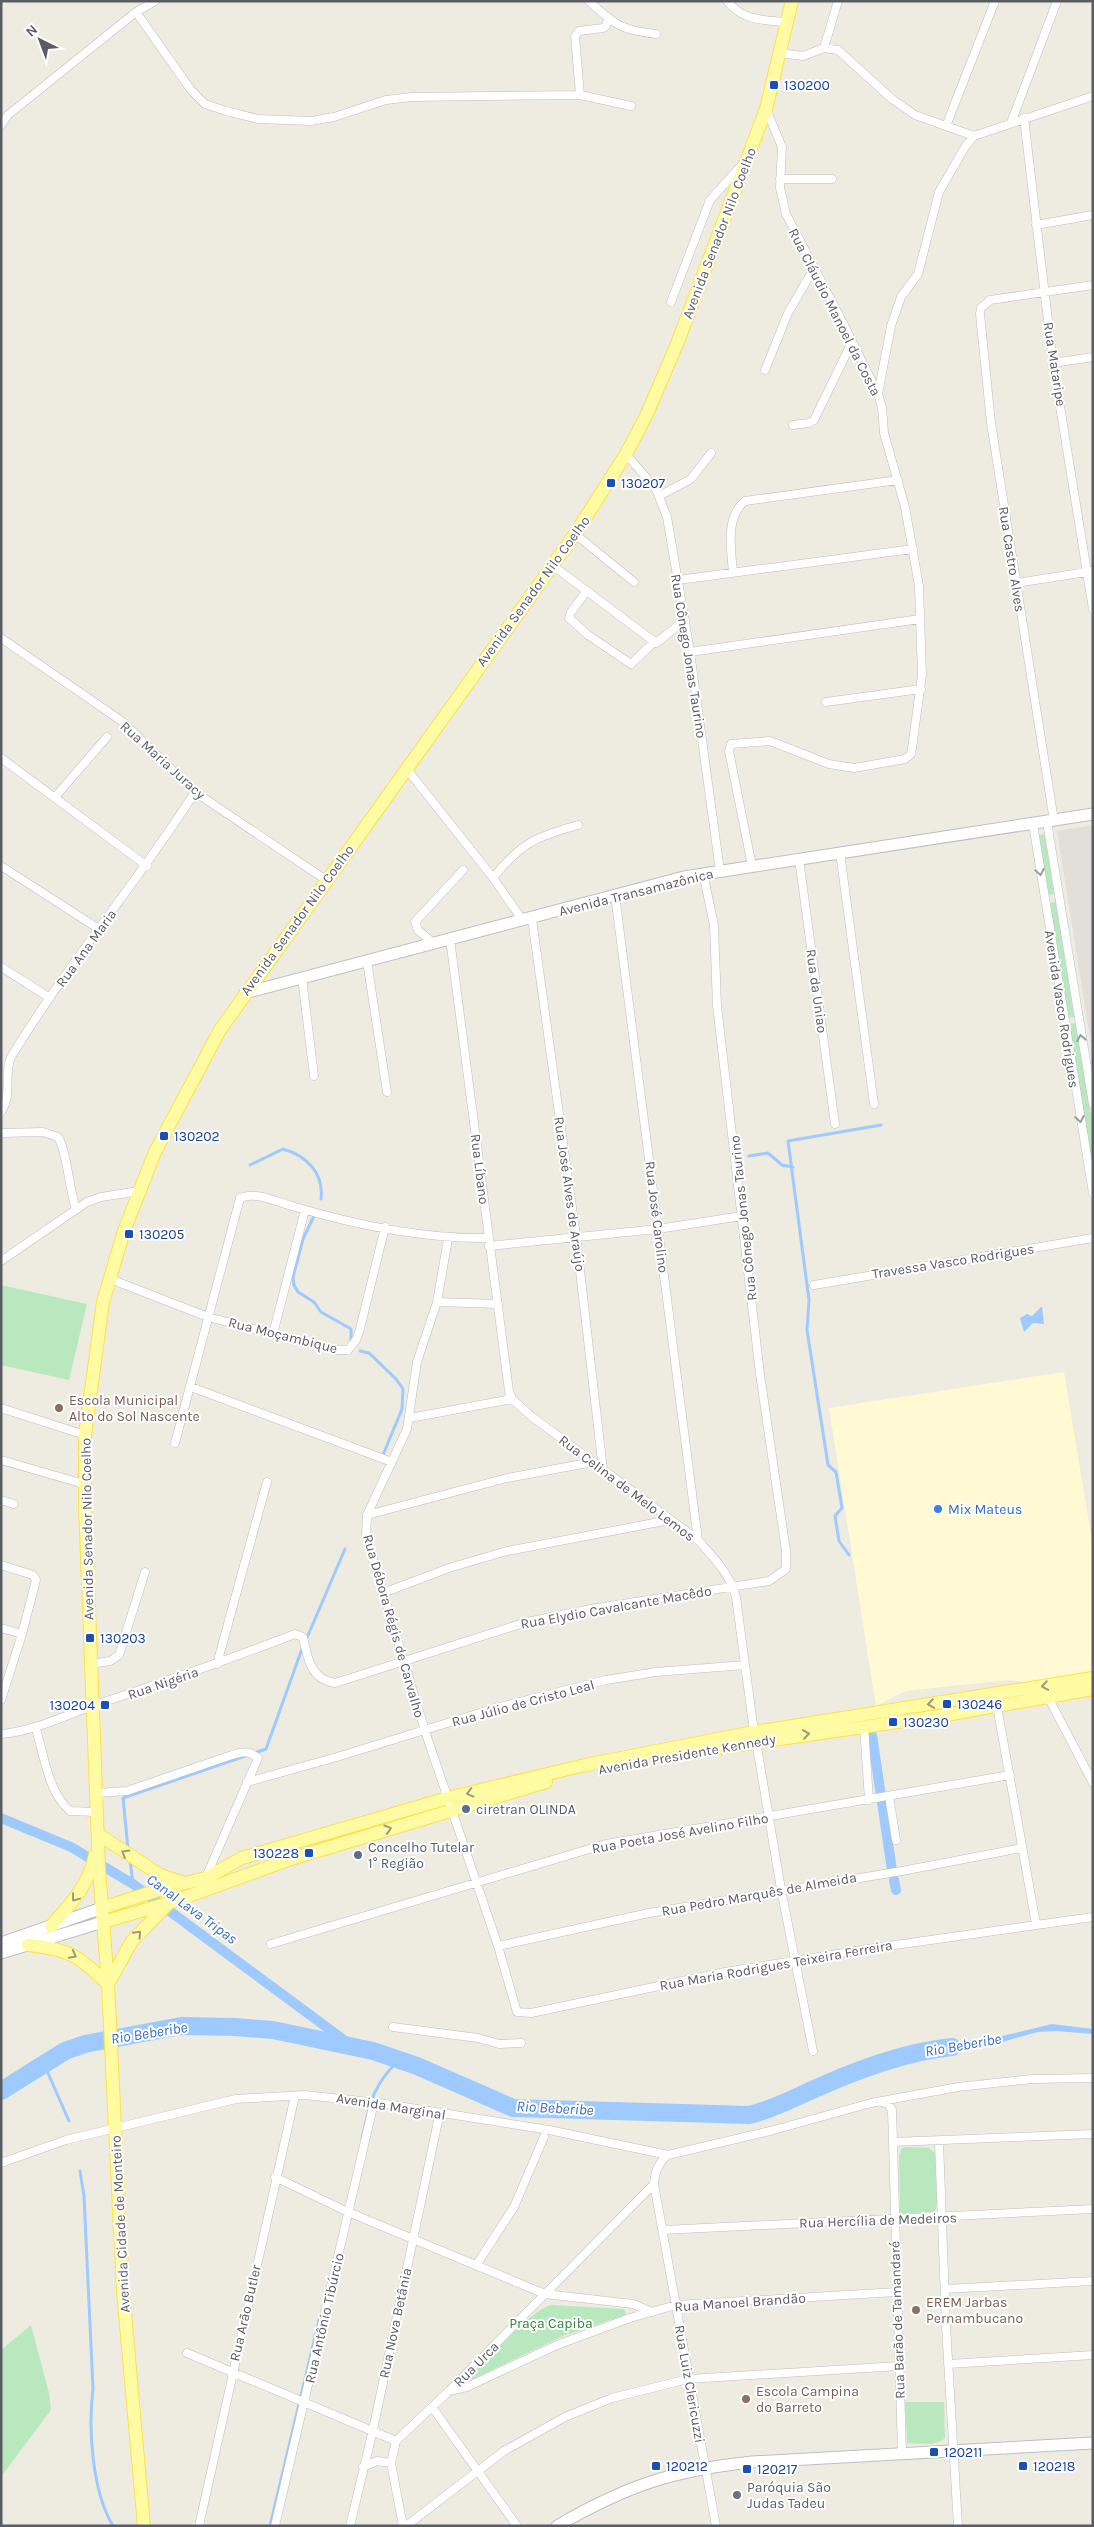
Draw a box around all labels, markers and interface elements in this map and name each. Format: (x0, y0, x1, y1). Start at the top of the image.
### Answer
north arrow (15, 15, 65, 65)
text: N (22, 21, 41, 40)
place label: 130200 (784, 77, 830, 94)
marker: 130200 (768, 79, 780, 91)
street label: Avenida Senador Nilo Coelho (679, 145, 760, 321)
street label: Rua Cláudio Manoel da Costa (785, 225, 884, 399)
street label: Rua Mataripe (1039, 321, 1070, 408)
place label: 130207 (621, 475, 666, 492)
marker: 130207 (605, 477, 617, 489)
street label: Rua Castro Alves (995, 505, 1028, 613)
street label: Avenida Senador Nilo Coelho (473, 513, 594, 670)
street label: Rua Cônego Jonas Taurino (667, 573, 710, 740)
street label: Rua Maria Juracy (117, 718, 209, 803)
street label: Avenida Senador Nilo Coelho (237, 842, 358, 999)
street label: Avenida Transamazônica (557, 865, 715, 920)
one-way arrow (1035, 868, 1045, 877)
street label: Rua Ana Maria (52, 906, 120, 991)
street label: Avenida Vasco Rodrigues (1041, 929, 1082, 1089)
street label: Rua da Uniao (802, 948, 831, 1034)
one-way arrow (1077, 1034, 1087, 1043)
one-way arrow (1075, 1115, 1085, 1123)
street label: Rua José Alves de Araújo (550, 1116, 589, 1273)
place label: 130202 (174, 1128, 220, 1145)
marker: 130202 (158, 1130, 170, 1142)
street label: Rua Líbano (467, 1133, 492, 1205)
street label: Rua Cônego Jonas Taurino (726, 1134, 761, 1302)
street label: Rua José Carolino (641, 1160, 672, 1274)
place label: 130205 (139, 1226, 185, 1243)
marker: 130205 (123, 1228, 135, 1240)
street label: Travessa Vasco Rodrigues (871, 1240, 1035, 1283)
street label: Rua Moçambique (227, 1314, 339, 1357)
place label: Escola Municipal Alto do Sol Nascente (69, 1392, 200, 1425)
marker: Escola Municipal Alto do Sol Nascente (53, 1402, 65, 1414)
street label: Rua Celina de Melo Lemos (555, 1432, 698, 1545)
street label: Avenida Senador Nilo Coelho (77, 1438, 98, 1620)
place label: Mix Mateus (948, 1501, 1022, 1518)
marker: Mix Mateus (932, 1503, 944, 1515)
street label: Rua Débora Régis de Carvalho (359, 1532, 428, 1720)
street label: Rua Elydio Cavalcante Macêdo (519, 1582, 713, 1633)
place label: 130203 (100, 1630, 146, 1647)
marker: 130203 (84, 1632, 96, 1644)
street label: Rua Nigéria (125, 1663, 201, 1704)
street label: Rua Júlio de Cristo Leal (450, 1676, 596, 1731)
one-way arrow (1040, 1681, 1049, 1691)
place label: 130246 (957, 1696, 1002, 1713)
place label: 130204 (50, 1697, 95, 1714)
marker: 130246 (941, 1698, 953, 1710)
marker: 130204 (99, 1699, 111, 1711)
one-way arrow (927, 1699, 935, 1709)
place label: 130230 (903, 1714, 949, 1731)
marker: 130230 (887, 1716, 899, 1728)
street label: Avenida Presidente Kennedy (597, 1730, 778, 1778)
one-way arrow (802, 1730, 811, 1740)
one-way arrow (466, 1787, 474, 1797)
place label: ciretran OLINDA (476, 1801, 576, 1818)
marker: ciretran OLINDA (460, 1803, 472, 1815)
street label: Rua Poeta José Avelino Filho (590, 1810, 770, 1857)
one-way arrow (383, 1825, 391, 1835)
place label: Concelho Tutelar 1° Região (368, 1839, 475, 1872)
place label: 130228 (253, 1845, 299, 1862)
marker: 130228 (303, 1847, 315, 1859)
one-way arrow (122, 1849, 131, 1859)
marker: Concelho Tutelar 1° Região (352, 1849, 364, 1861)
street label: Rua Pedro Marquês de Almeida (660, 1869, 858, 1920)
water label: Canal Lava Tripas (143, 1870, 241, 1948)
one-way arrow (72, 1892, 81, 1902)
one-way arrow (132, 1930, 141, 1939)
street label: Rua Maria Rodrigues Teixeira Ferreira (658, 1937, 894, 1994)
one-way arrow (67, 1949, 76, 1959)
water label: Rio Beberibe (110, 2018, 189, 2048)
water label: Rio Beberibe (923, 2029, 1003, 2061)
street label: Avenida Marginal (335, 2089, 447, 2124)
water label: Rio Beberibe (516, 2097, 594, 2119)
street label: Avenida Cidade de Monteiro (107, 2135, 134, 2313)
street label: Rua Hercília de Medeiros (799, 2209, 957, 2232)
street label: Rua Barão de Tamandaré (886, 2241, 909, 2399)
street label: Rua Antônio Tibúrcio (301, 2251, 348, 2385)
street label: Rua Arão Butler (226, 2262, 265, 2363)
street label: Rua Nova Betânia (375, 2266, 416, 2380)
street label: Rua Manoel Brandão (674, 2289, 806, 2316)
place label: EREM Jarbas Pernambucano (926, 2294, 1023, 2327)
marker: EREM Jarbas Pernambucano (910, 2304, 922, 2316)
park label: Praça Capiba (509, 2315, 593, 2332)
street label: Rua Luiz Clericuzzi (671, 2324, 708, 2444)
street label: Rua Urca (450, 2338, 503, 2391)
place label: Escola Campina do Barreto (756, 2383, 859, 2416)
marker: Escola Campina do Barreto (740, 2393, 752, 2405)
place label: 120211 (944, 2444, 982, 2461)
marker: 120211 (928, 2446, 940, 2458)
place label: 120212 (666, 2458, 708, 2475)
place label: 120218 (1033, 2458, 1075, 2475)
marker: 120212 (650, 2460, 662, 2472)
marker: 120218 (1017, 2460, 1029, 2472)
place label: 120217 (757, 2461, 798, 2478)
marker: 120217 (741, 2463, 753, 2475)
place label: Paróquia São Judas Tadeu (747, 2479, 831, 2512)
marker: Paróquia São Judas Tadeu (731, 2489, 743, 2501)

